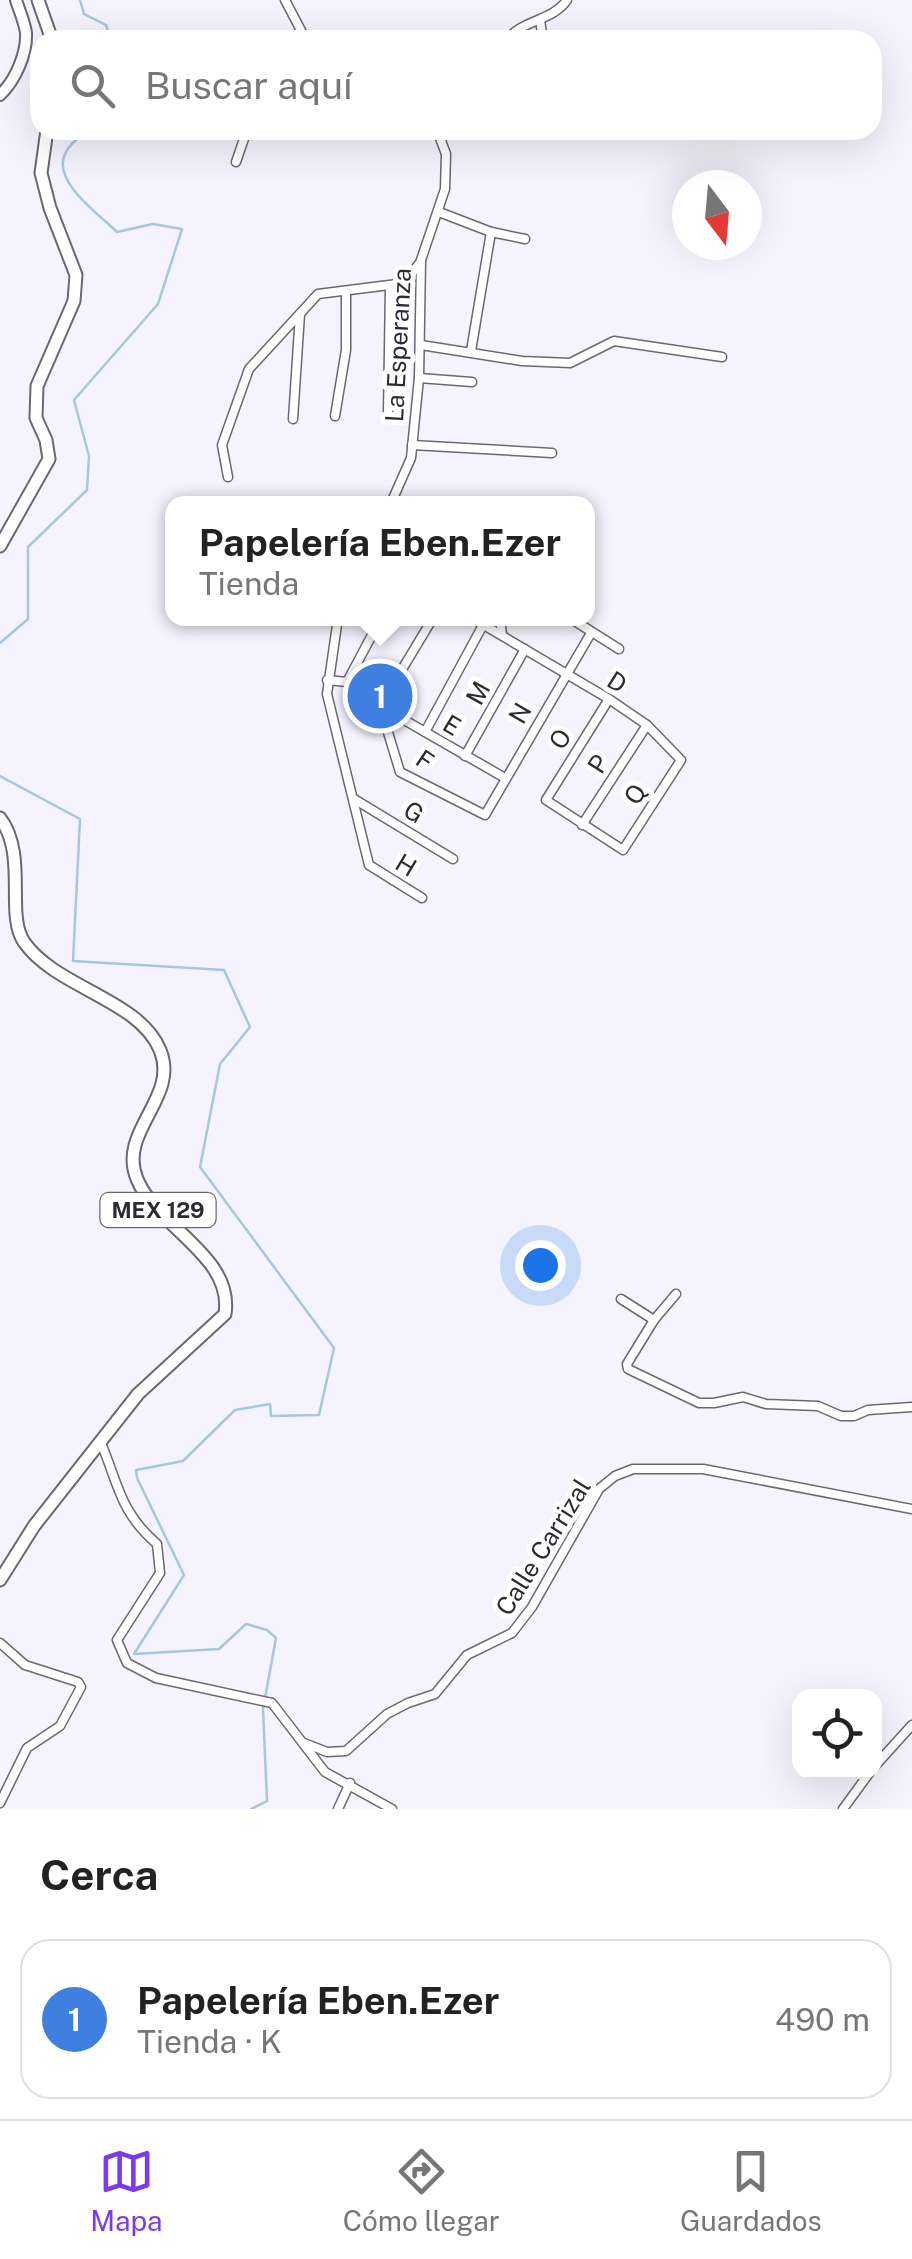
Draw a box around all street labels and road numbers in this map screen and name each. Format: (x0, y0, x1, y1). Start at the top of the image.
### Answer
street label: La Esperanza (379, 267, 417, 423)
street label: D (602, 665, 632, 699)
street label: M (460, 676, 496, 710)
street label: N (502, 697, 538, 729)
street label: E (438, 708, 466, 742)
street label: O (542, 723, 578, 755)
street label: F (410, 743, 440, 777)
street label: P (581, 749, 615, 779)
street label: Q (617, 778, 653, 810)
street label: G (398, 794, 430, 830)
street label: H (390, 847, 422, 883)
road number: MEX 129 (100, 1193, 216, 1227)
street label: Calle Carrizal (489, 1473, 597, 1621)

